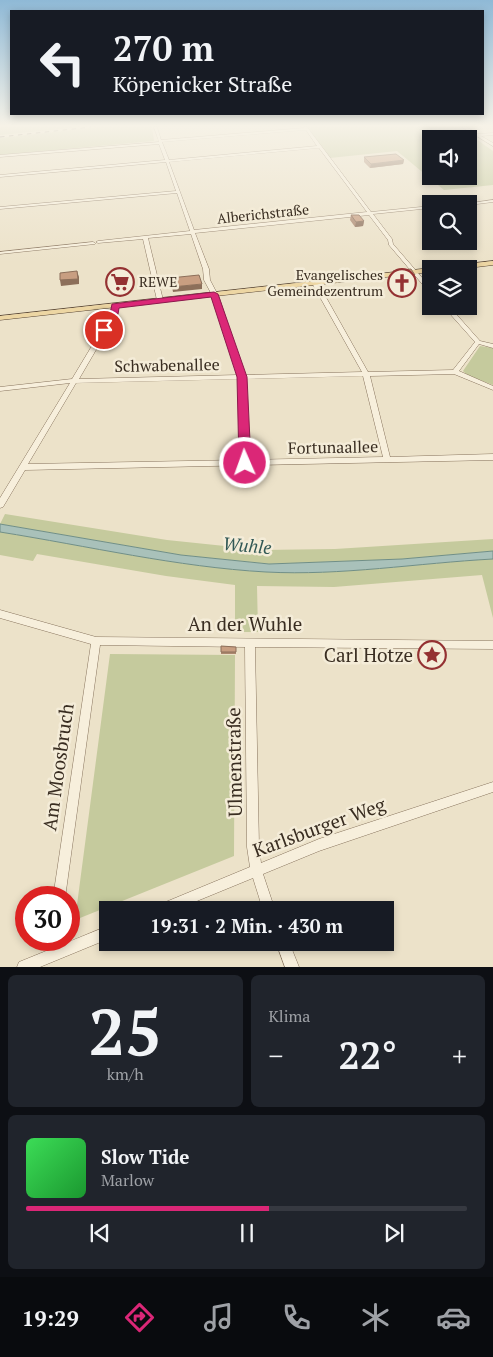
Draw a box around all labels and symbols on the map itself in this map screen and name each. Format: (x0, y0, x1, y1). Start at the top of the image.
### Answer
street label: Alberichstraße (216, 199, 310, 228)
place label: Evangelisches Gemeindezentrum (267, 265, 383, 300)
supermarket icon: REWE (105, 267, 135, 297)
church icon: Evangelisches Gemeindezentrum (387, 268, 417, 298)
place label: REWE (139, 272, 177, 291)
pin (83, 309, 125, 351)
street label: Schwabenallee (114, 353, 220, 377)
street label: Fortunaallee (288, 435, 378, 459)
position arrow (218, 436, 270, 488)
water label: Wuhle (222, 531, 272, 559)
street label: An der Wuhle (188, 611, 302, 636)
place icon: Carl Hotze (417, 640, 447, 670)
place label: Carl Hotze (324, 642, 413, 667)
street label: Am Moosbruch (36, 702, 79, 832)
street label: Ulmenstraße (220, 707, 247, 817)
street label: Karlsburger Weg (249, 791, 389, 862)
speed limit sign: 30 (15, 886, 80, 951)

